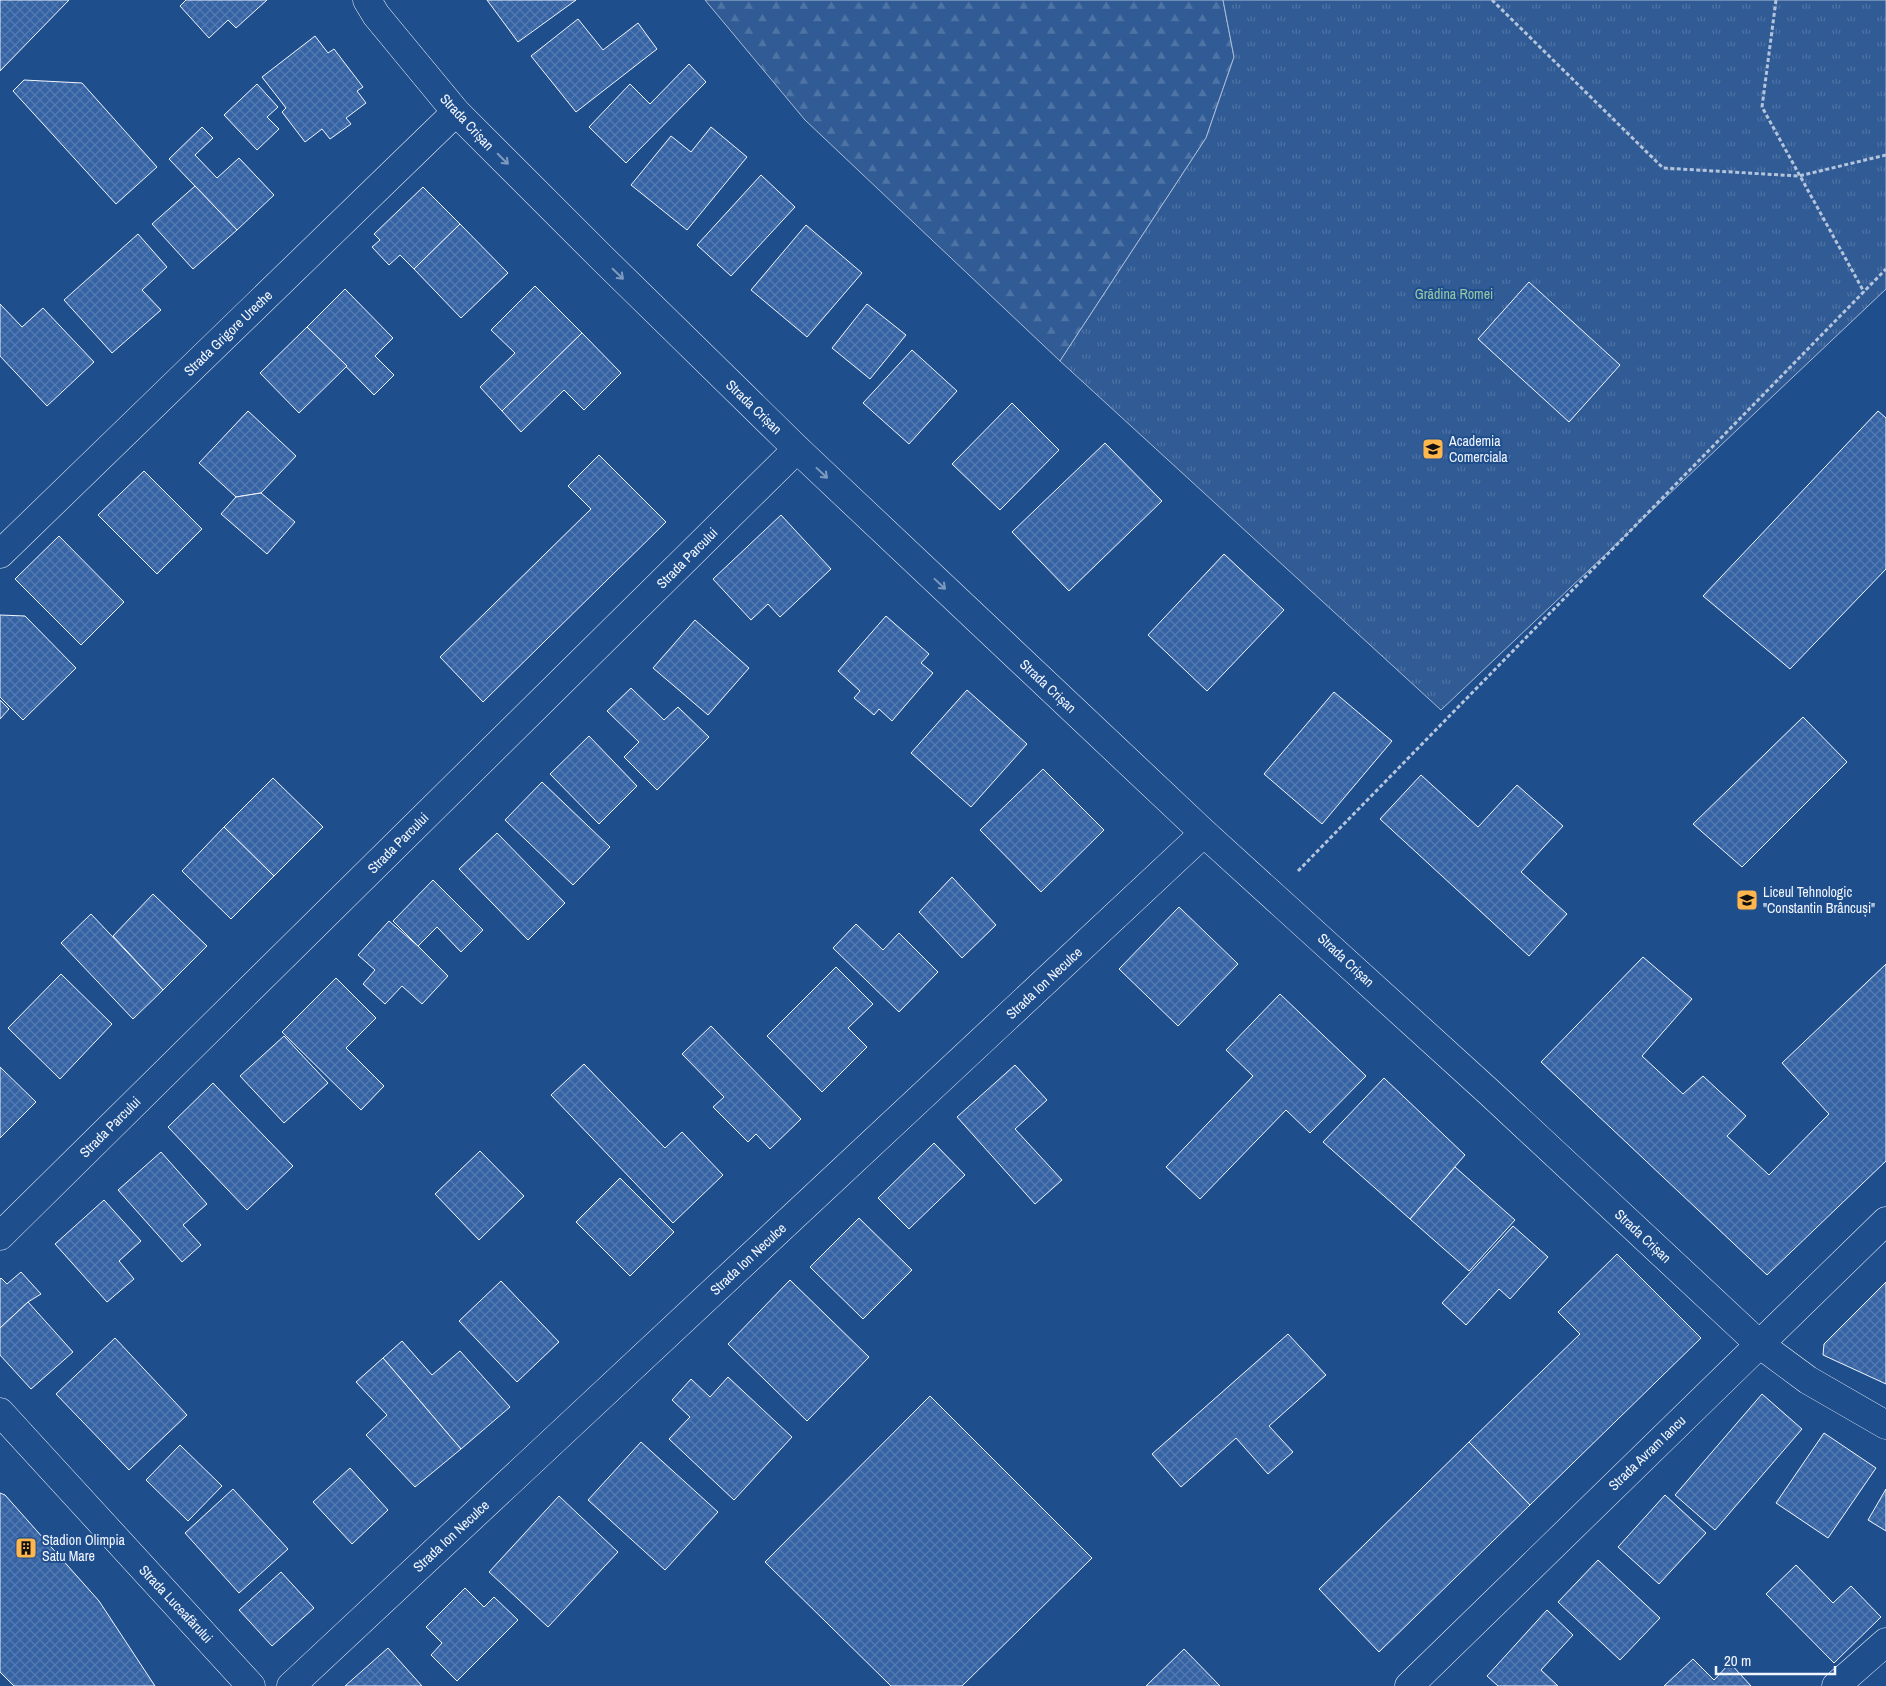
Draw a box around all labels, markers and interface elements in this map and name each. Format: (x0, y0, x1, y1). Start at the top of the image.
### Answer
street label: Strada Crișan (436, 90, 498, 154)
one-way arrow (497, 153, 509, 165)
one-way arrow (612, 267, 624, 280)
park label: Grădina Romei (1415, 285, 1493, 303)
street label: Strada Grigore Ureche (180, 286, 276, 380)
street label: Strada Crișan (722, 376, 786, 438)
place label: Academia Comerciala (1448, 432, 1508, 466)
school or university icon: Academia Comerciala (1421, 437, 1445, 461)
one-way arrow (816, 467, 829, 479)
street label: Strada Parcului (653, 524, 721, 592)
one-way arrow (934, 578, 947, 590)
street label: Strada Crișan (1016, 655, 1080, 717)
street label: Strada Parcului (364, 809, 432, 877)
place label: Liceul Tehnologic "Constantin Brâncuși" (1763, 883, 1875, 917)
school or university icon: Liceul Tehnologic "Constantin Brâncuși" (1735, 888, 1759, 912)
street label: Strada Crișan (1314, 929, 1378, 991)
street label: Strada Ion Neculce (1002, 943, 1086, 1023)
street label: Strada Parcului (76, 1093, 144, 1161)
street label: Strada Crișan (1611, 1205, 1675, 1267)
street label: Strada Ion Neculce (706, 1219, 790, 1299)
street label: Strada Avram Iancu (1605, 1412, 1689, 1494)
street label: Strada Ion Neculce (409, 1496, 493, 1576)
place label: Stadion Olimpia Satu Mare (42, 1531, 126, 1565)
building icon: Stadion Olimpia Satu Mare (14, 1536, 38, 1560)
street label: Strada Luceafărului (135, 1561, 217, 1647)
scale bar (1716, 1644, 1835, 1676)
text: 20 m (1724, 1650, 1751, 1671)

